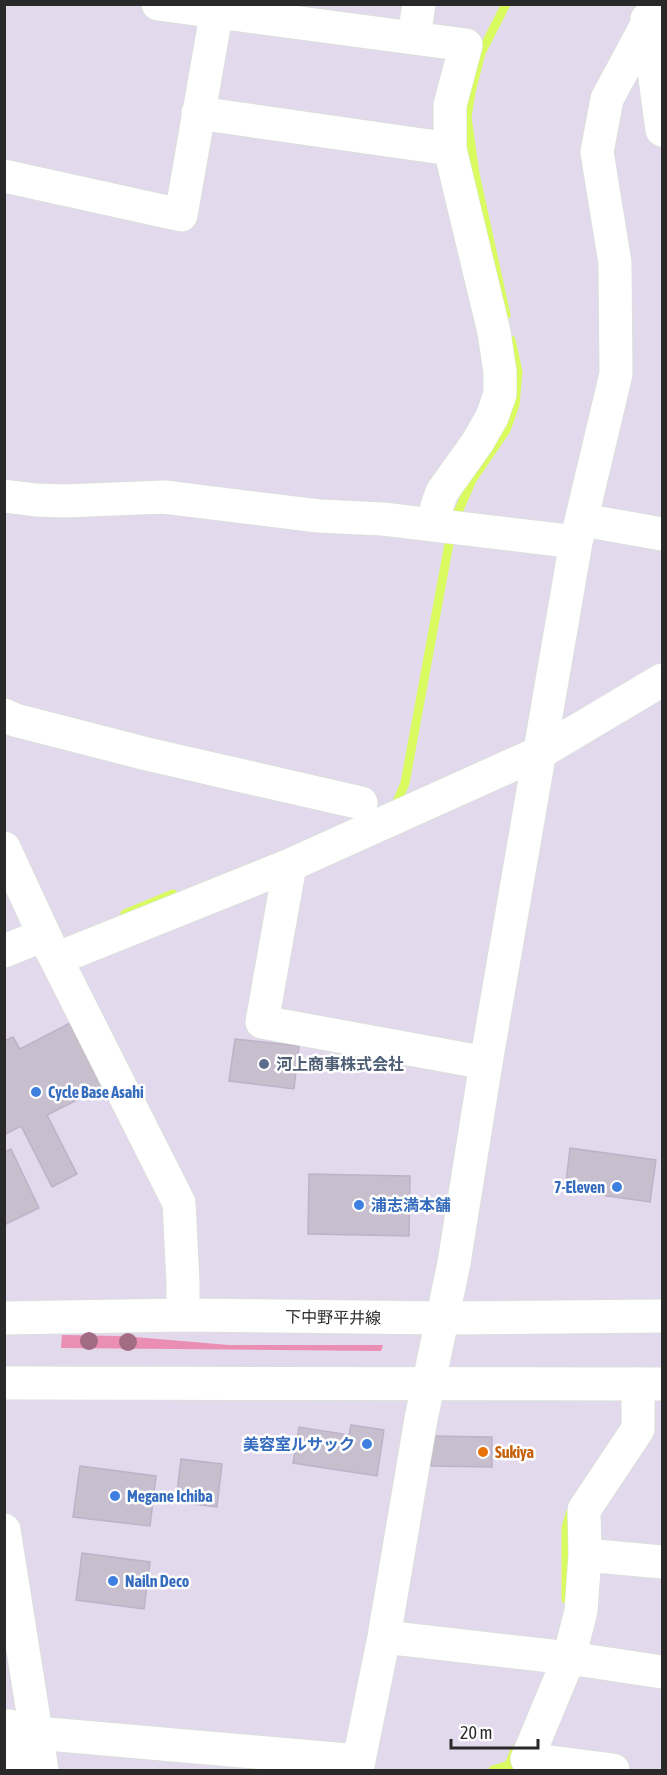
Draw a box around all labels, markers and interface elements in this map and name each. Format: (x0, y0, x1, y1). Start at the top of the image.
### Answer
place label: 河上商事株式会社 (276, 1055, 404, 1073)
marker: 河上商事株式会社 (257, 1057, 271, 1071)
place label: Cycle Base Asahi (48, 1083, 144, 1101)
marker: Cycle Base Asahi (29, 1085, 43, 1099)
place label: 7-Eleven (554, 1178, 605, 1196)
marker: 7-Eleven (610, 1180, 624, 1194)
place label: 浦志満本舗 (371, 1196, 451, 1214)
marker: 浦志満本舗 (352, 1198, 366, 1212)
street label: 下中野平井線 (285, 1307, 381, 1327)
place label: 美容室ルサック (243, 1435, 355, 1453)
marker: 美容室ルサック (360, 1437, 374, 1451)
place label: Sukiya (495, 1443, 534, 1461)
marker: Sukiya (476, 1445, 490, 1459)
place label: Megane Ichiba (127, 1487, 213, 1505)
marker: Megane Ichiba (108, 1489, 122, 1503)
place label: Nailn Deco (125, 1572, 190, 1590)
marker: Nailn Deco (106, 1574, 120, 1588)
scale bar (451, 1712, 538, 1750)
text: 20 m (460, 1722, 492, 1743)

